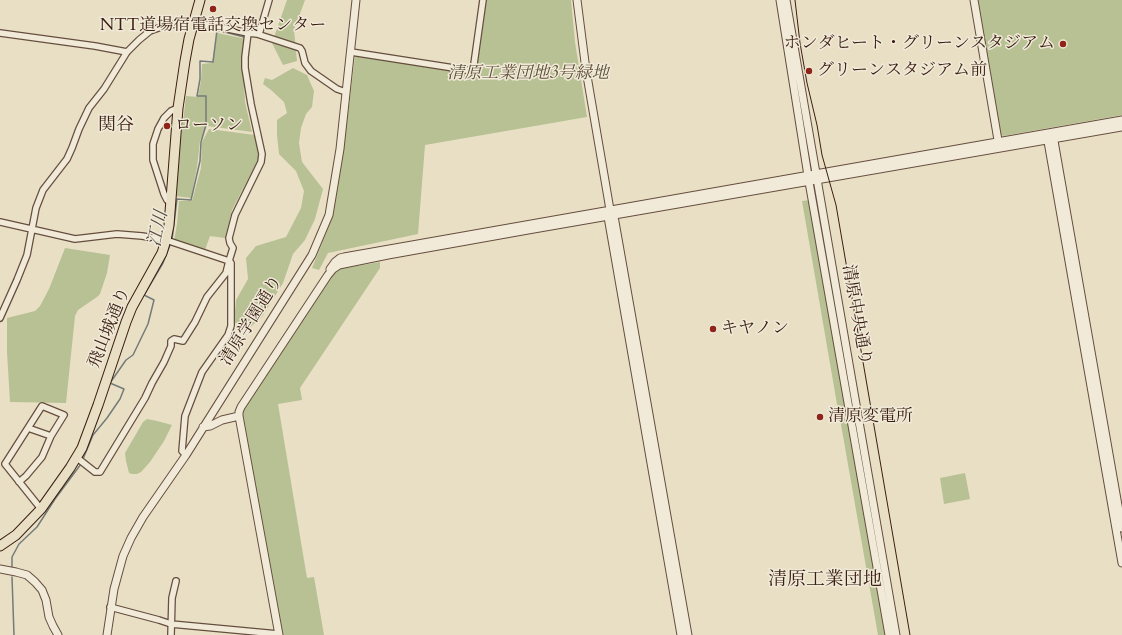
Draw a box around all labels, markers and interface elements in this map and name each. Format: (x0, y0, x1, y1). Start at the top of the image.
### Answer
marker: NTT道場宿電話交換センター (208, 4, 218, 14)
place label: NTT道場宿電話交換センター (100, 16, 326, 36)
place label: ホンダヒート・グリーンスタジアム (784, 34, 1055, 54)
marker: ホンダヒート・グリーンスタジアム (1058, 39, 1068, 49)
place label: グリーンスタジアム前 (817, 61, 987, 81)
park label: 清原工業団地3号緑地 (447, 64, 609, 84)
marker: グリーンスタジアム前 (804, 66, 814, 76)
district label: 関谷 (98, 115, 134, 137)
place label: ローソン (175, 116, 243, 136)
marker: ローソン (162, 121, 172, 131)
water label: 江川 (145, 209, 173, 249)
street label: 清原中央通り (837, 263, 875, 367)
street label: 清原学園通り (216, 272, 288, 370)
street label: 飛山城通り (85, 285, 135, 371)
place label: キヤノン (721, 319, 789, 339)
marker: キヤノン (708, 324, 718, 334)
place label: 清原変電所 (828, 407, 913, 427)
marker: 清原変電所 (815, 412, 825, 422)
district label: 清原工業団地 (768, 570, 882, 592)

